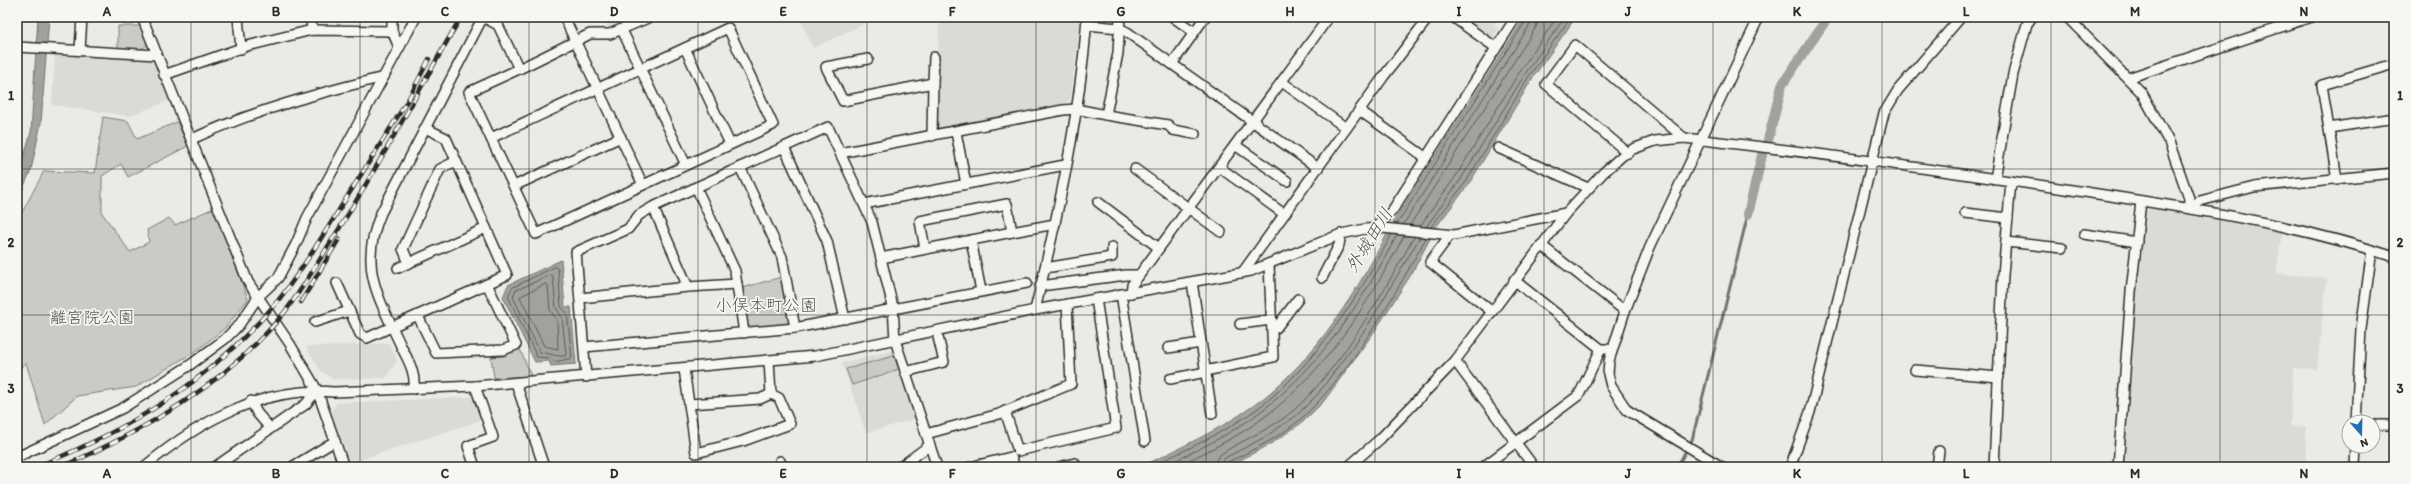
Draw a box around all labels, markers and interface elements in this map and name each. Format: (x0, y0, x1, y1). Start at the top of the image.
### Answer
text: A (102, 4, 112, 19)
text: B (272, 4, 281, 19)
text: C (441, 4, 450, 19)
text: D (610, 4, 619, 19)
text: E (779, 4, 787, 19)
text: F (949, 4, 956, 19)
text: G (1117, 4, 1126, 19)
text: H (1286, 4, 1295, 19)
text: I (1457, 4, 1462, 19)
text: J (1624, 4, 1632, 19)
text: K (1793, 4, 1802, 19)
text: L (1963, 4, 1970, 19)
text: M (2130, 4, 2140, 19)
text: N (2300, 4, 2309, 19)
text: 1 (8, 88, 14, 103)
text: 1 (2397, 88, 2403, 103)
water label: 外城田川 (1341, 204, 1397, 276)
text: 2 (8, 235, 15, 250)
text: 2 (2397, 235, 2404, 250)
park label: 小俣本町公園 (715, 295, 817, 315)
park label: 離宮院公園 (50, 307, 135, 327)
text: 3 (7, 381, 15, 396)
text: 3 (2396, 381, 2404, 396)
north arrow (2341, 414, 2381, 454)
text: N (2359, 436, 2370, 450)
text: A (102, 466, 112, 481)
text: B (272, 466, 281, 481)
text: C (441, 466, 450, 481)
text: D (610, 466, 619, 481)
text: E (779, 466, 787, 481)
text: F (949, 466, 956, 481)
text: G (1117, 466, 1126, 481)
text: H (1286, 466, 1295, 481)
text: I (1457, 466, 1462, 481)
text: J (1624, 466, 1632, 481)
text: K (1793, 466, 1802, 481)
text: L (1963, 466, 1970, 481)
text: M (2130, 466, 2140, 481)
text: N (2300, 466, 2309, 481)

